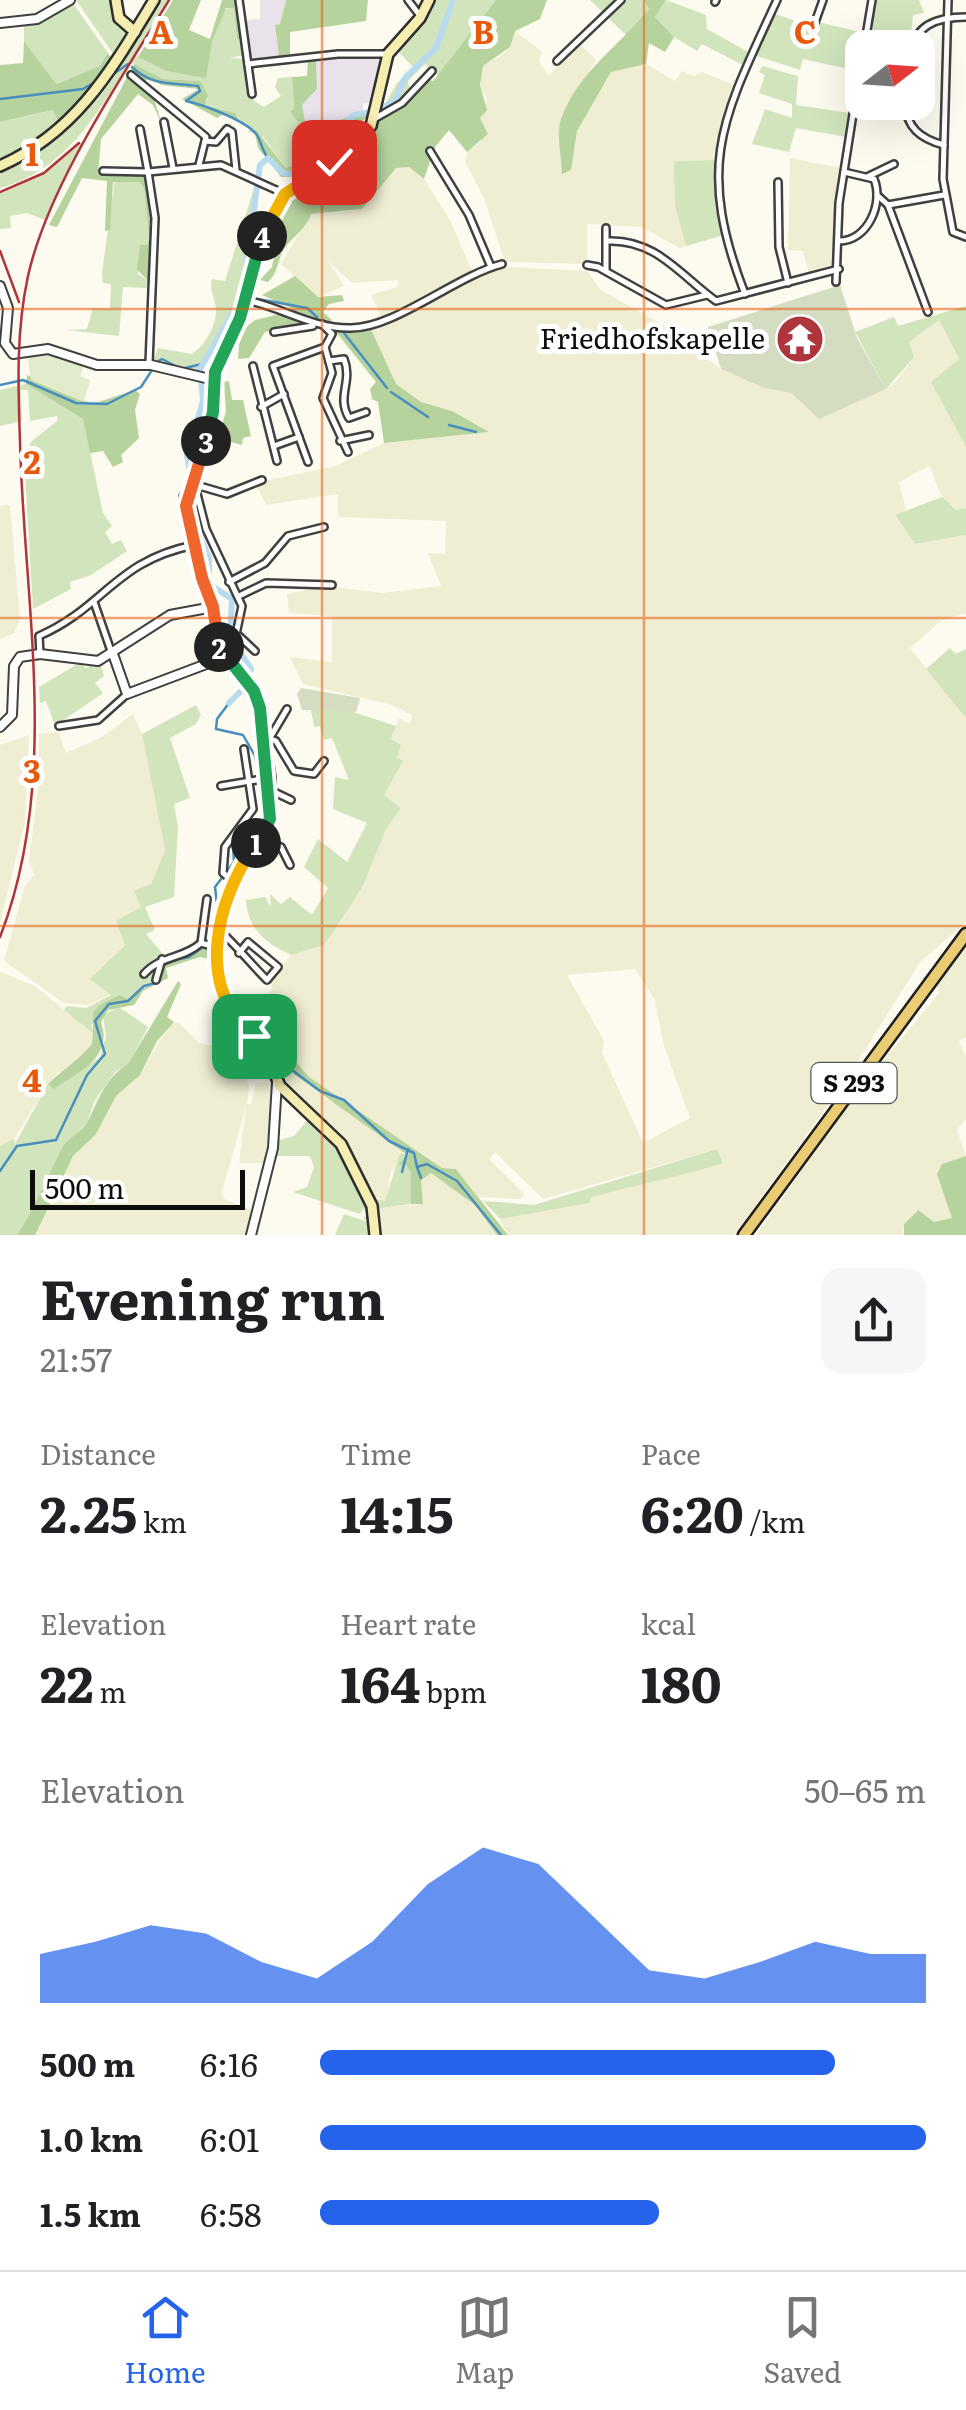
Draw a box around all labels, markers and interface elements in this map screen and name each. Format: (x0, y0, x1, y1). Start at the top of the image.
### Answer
text: A (149, 6, 173, 54)
text: B (472, 6, 494, 54)
text: C (794, 6, 816, 54)
north arrow (845, 30, 935, 120)
map controls (845, 30, 935, 120)
pin (292, 120, 377, 205)
text: 1 (25, 128, 39, 176)
icon: check (307, 135, 362, 190)
pin: 4 (237, 211, 287, 261)
text: 4 (254, 215, 270, 257)
temple icon: Friedhofskapelle (774, 313, 826, 365)
place label: Friedhofskapelle (540, 316, 765, 358)
pin: 3 (181, 416, 231, 466)
text: 3 (198, 420, 214, 462)
text: 2 (23, 436, 41, 484)
pin: 2 (194, 622, 244, 672)
text: 2 (211, 626, 227, 668)
text: 3 (23, 745, 41, 793)
pin: 1 (231, 818, 281, 868)
text: 1 (250, 822, 262, 864)
pin (212, 994, 297, 1079)
icon: arrive (227, 1009, 282, 1064)
text: 4 (22, 1054, 42, 1102)
road number: S 293 (812, 1063, 896, 1103)
scale bar (30, 1165, 245, 1210)
text: 500 m (45, 1166, 124, 1208)
text: Evening run (40, 1255, 385, 1337)
button: share (821, 1268, 926, 1373)
text: 21:57 (40, 1334, 112, 1382)
text: Distance (40, 1432, 156, 1474)
text: Time (340, 1432, 412, 1474)
text: Pace (641, 1432, 701, 1474)
text: 2.25 (40, 1474, 137, 1548)
text: 14:15 (340, 1474, 454, 1548)
text: 6:20 (641, 1474, 744, 1548)
text: km (137, 1500, 187, 1542)
text: /km (744, 1500, 805, 1542)
text: Elevation (40, 1602, 167, 1644)
text: Heart rate (340, 1602, 476, 1644)
text: kcal (641, 1602, 696, 1644)
text: 22 (40, 1644, 94, 1718)
text: 164 (340, 1644, 420, 1718)
text: 180 (641, 1644, 722, 1718)
text: m (94, 1670, 126, 1712)
text: bpm (420, 1670, 487, 1712)
text: Elevation (40, 1765, 185, 1813)
text: 50–65 m (804, 1765, 926, 1813)
text: 500 m (40, 2039, 135, 2087)
text: 6:16 (200, 2039, 258, 2087)
text: 1.0 km (40, 2114, 143, 2162)
text: 6:01 (200, 2114, 259, 2162)
text: 1.5 km (40, 2189, 141, 2237)
text: 6:58 (200, 2189, 262, 2237)
tab: Home (125, 2290, 205, 2392)
tab: Map (455, 2290, 514, 2392)
tab: Saved (763, 2290, 841, 2392)

